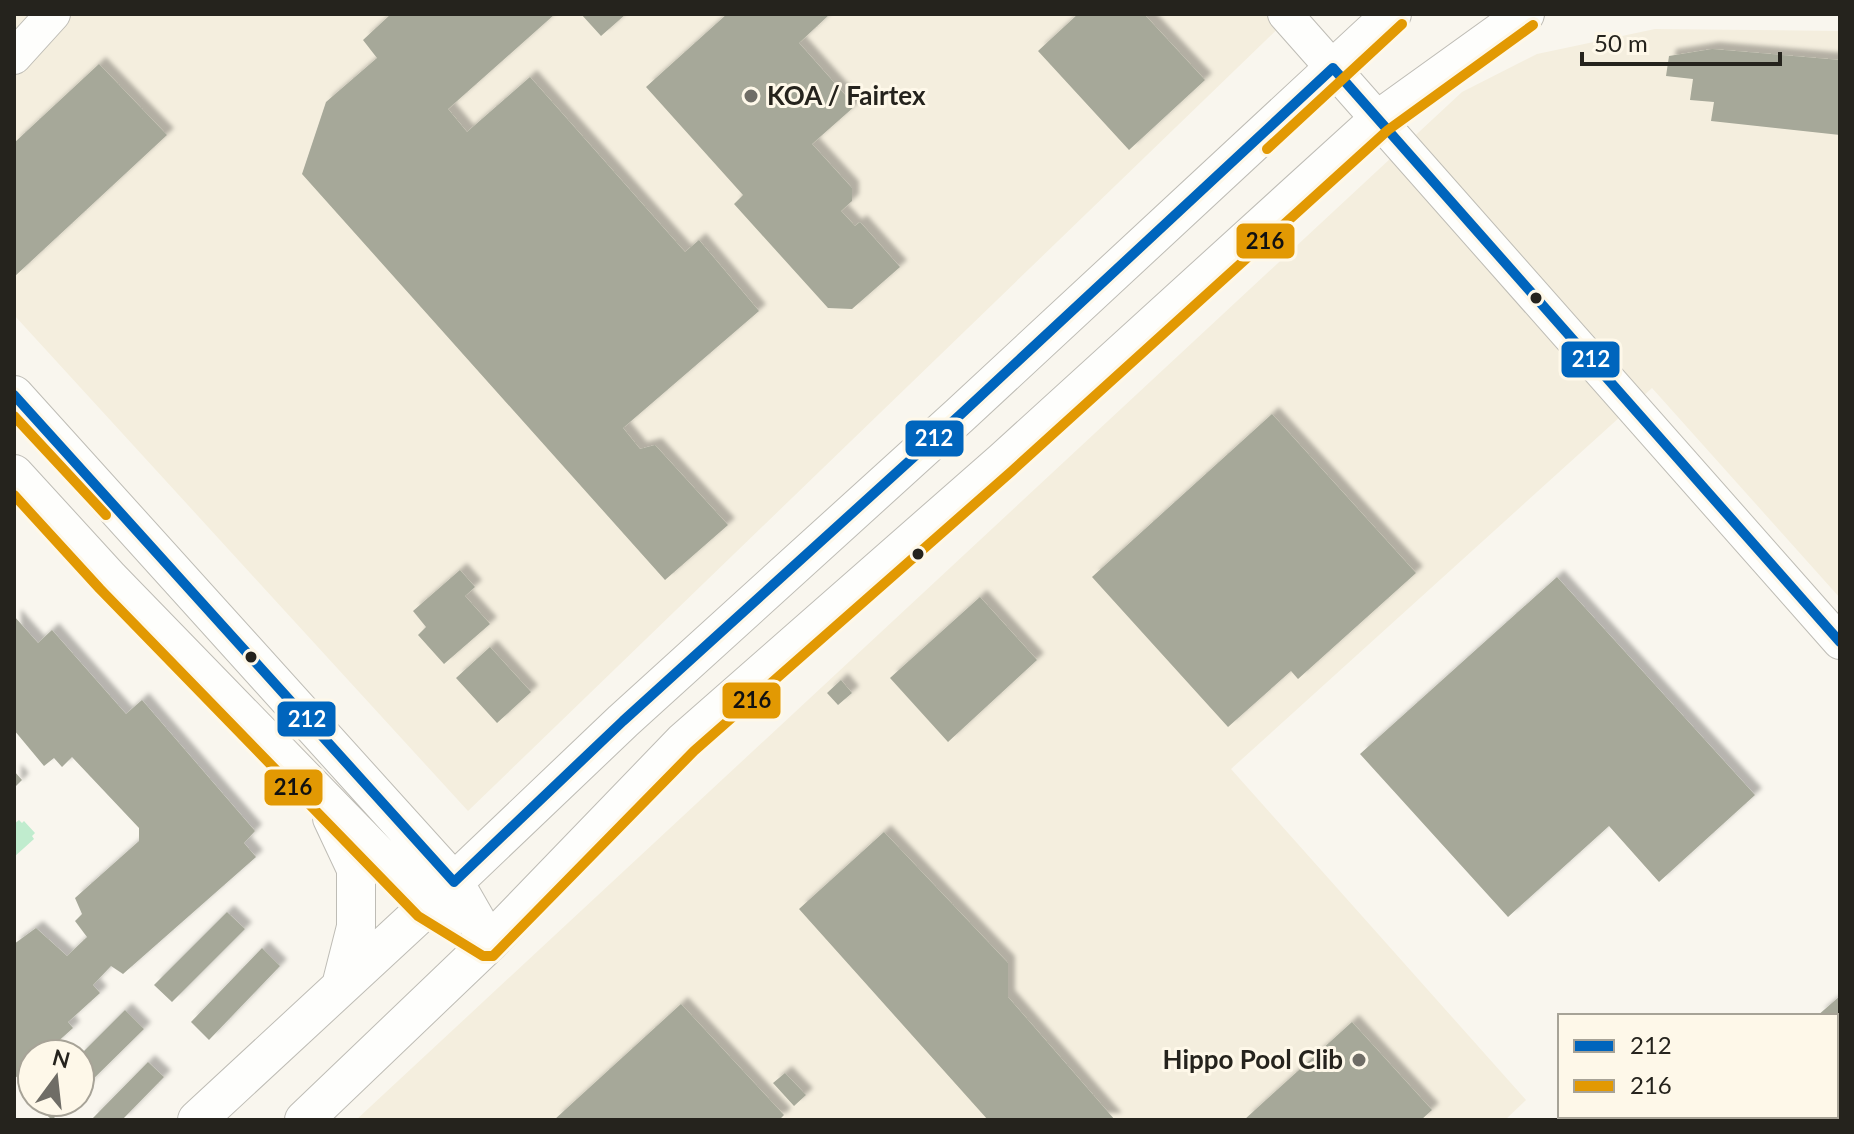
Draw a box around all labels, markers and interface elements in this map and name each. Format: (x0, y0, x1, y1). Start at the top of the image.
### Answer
scale bar (1582, 16, 1780, 66)
text: 50 m (1594, 28, 1648, 57)
place label: KOA / Fairtex (767, 79, 926, 111)
marker: KOA / Fairtex (742, 87, 760, 105)
line badge: 216 (1235, 222, 1296, 260)
text: 216 (1246, 227, 1284, 254)
unlabelled marker (1528, 290, 1544, 306)
line badge: 212 (1560, 340, 1621, 379)
text: 212 (1572, 345, 1610, 372)
line badge: 212 (904, 419, 965, 458)
text: 212 (915, 424, 953, 451)
unlabelled marker (910, 546, 926, 562)
unlabelled marker (243, 649, 259, 665)
line badge: 216 (721, 681, 782, 720)
text: 216 (733, 686, 771, 713)
line badge: 212 (276, 700, 337, 738)
text: 212 (288, 705, 326, 732)
line badge: 216 (263, 768, 324, 807)
text: 216 (274, 773, 312, 800)
legend (1558, 1014, 1838, 1118)
text: 212 (1630, 1030, 1672, 1059)
north arrow (16, 1038, 96, 1118)
text: N (50, 1043, 73, 1073)
place label: Hippo Pool Clib (1163, 1043, 1343, 1075)
marker: Hippo Pool Clib (1350, 1051, 1368, 1069)
text: 216 (1630, 1070, 1672, 1099)

